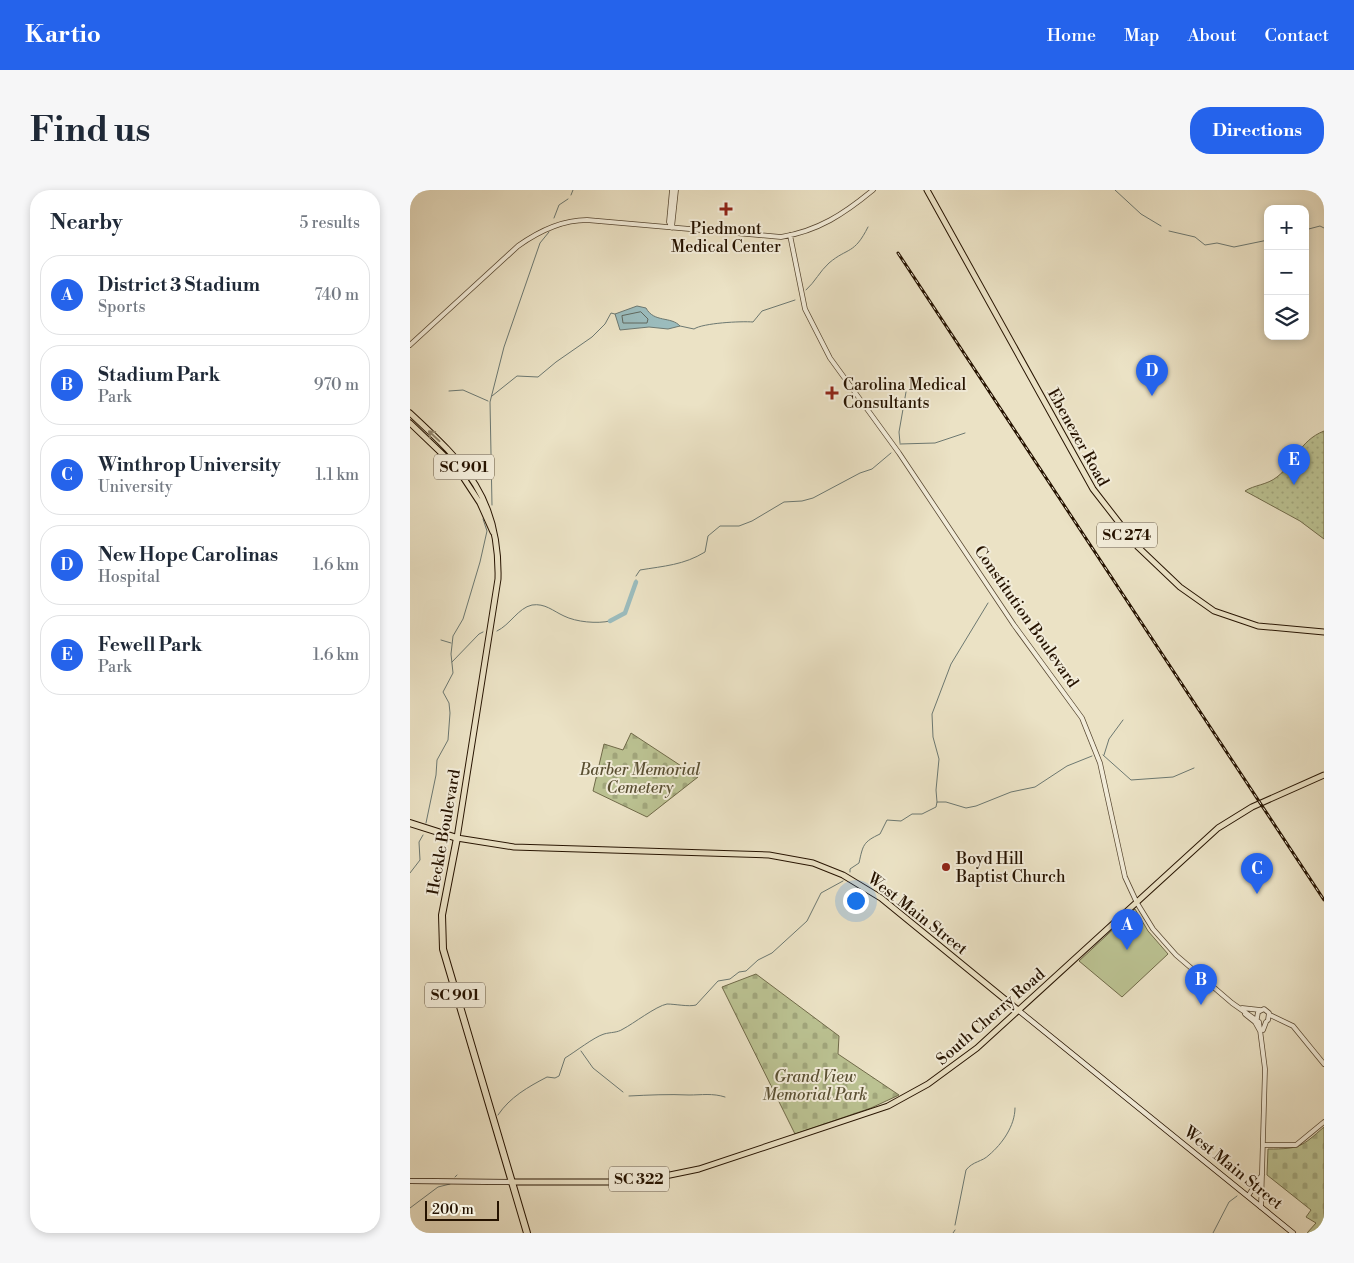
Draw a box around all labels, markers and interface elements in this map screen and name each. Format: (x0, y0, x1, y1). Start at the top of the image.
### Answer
text: Kartio (25, 20, 101, 50)
text: Home (1047, 24, 1096, 47)
text: Map (1124, 24, 1160, 47)
text: About (1188, 24, 1237, 47)
text: Contact (1265, 24, 1329, 47)
button: Directions (1190, 107, 1324, 154)
text: Find us (30, 109, 150, 152)
marker: Piedmont Medical Center (719, 202, 733, 216)
map controls (1264, 205, 1309, 340)
button: + (1264, 205, 1309, 250)
text: Nearby (50, 210, 123, 236)
text: 5 results (299, 213, 360, 233)
place label: Piedmont Medical Center (671, 219, 781, 257)
button: − (1264, 250, 1309, 295)
text: District 3 Stadium (98, 273, 260, 297)
text: A (61, 285, 73, 305)
text: 740 m (314, 285, 359, 305)
button: layers (1264, 295, 1309, 340)
text: Sports (98, 297, 145, 317)
pin: D (1136, 355, 1168, 396)
text: Stadium Park (98, 363, 220, 387)
text: B (61, 375, 73, 395)
text: 970 m (314, 375, 359, 395)
place label: Carolina Medical Consultants (843, 375, 967, 413)
street label: Ebenezer Road (1043, 385, 1113, 490)
marker: Carolina Medical Consultants (825, 386, 839, 400)
text: Park (98, 387, 131, 407)
one-way arrow (428, 430, 440, 442)
pin: E (1278, 444, 1310, 485)
text: Winthrop University (98, 453, 281, 477)
road number: SC 901 (434, 454, 494, 480)
text: C (61, 465, 73, 485)
text: 1.1 km (315, 465, 359, 485)
text: University (98, 477, 172, 497)
road number: SC 274 (1097, 522, 1157, 548)
street label: Constitution Boulevard (970, 542, 1083, 692)
text: New Hope Carolinas (98, 543, 278, 567)
text: D (61, 555, 73, 575)
text: 1.6 km (313, 555, 359, 575)
text: Hospital (98, 567, 160, 587)
text: Fewell Park (98, 633, 202, 657)
text: E (61, 645, 73, 665)
text: 1.6 km (313, 645, 359, 665)
text: Park (98, 657, 131, 677)
park label: Barber Memorial Cemetery (579, 760, 701, 798)
street label: Heckle Boulevard (423, 768, 465, 897)
place label: Boyd Hill Baptist Church (955, 849, 1066, 887)
pin: C (1241, 853, 1273, 894)
marker: Boyd Hill Baptist Church (940, 861, 952, 873)
street label: West Main Street (863, 868, 972, 959)
your location (843, 888, 869, 914)
pin: A (1111, 909, 1143, 950)
street label: South Cherry Road (932, 964, 1049, 1069)
pin: B (1185, 964, 1217, 1005)
road number: SC 901 (425, 982, 485, 1008)
park label: Grand View Memorial Park (762, 1067, 868, 1105)
street label: West Main Street (1179, 1121, 1287, 1214)
road number: SC 322 (609, 1166, 669, 1192)
scale bar (425, 1198, 499, 1221)
text: 200 m (432, 1201, 474, 1219)

